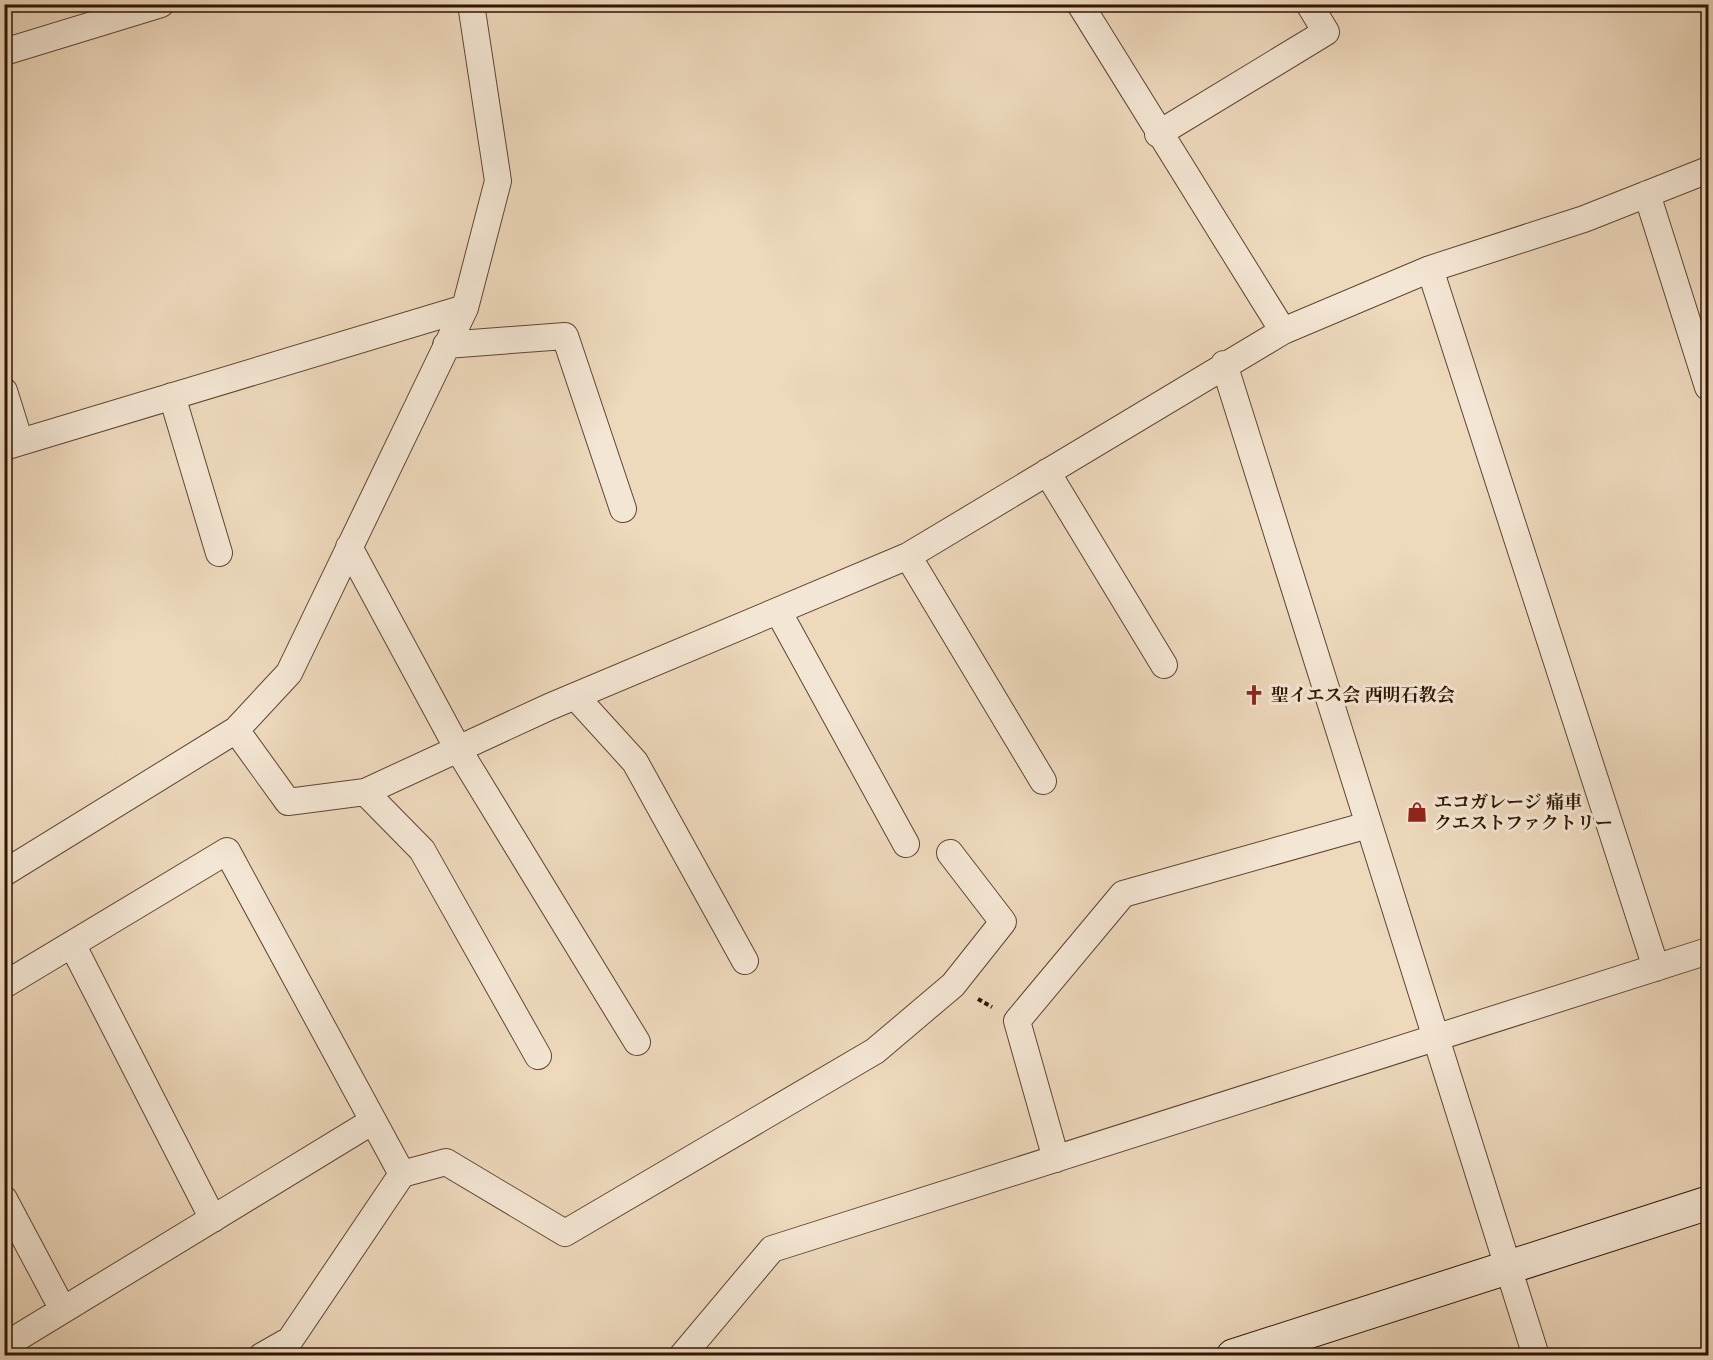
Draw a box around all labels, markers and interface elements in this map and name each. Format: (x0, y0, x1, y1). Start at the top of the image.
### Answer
church icon: 聖イエス会 西明石教会 (1242, 683, 1266, 707)
place label: 聖イエス会 西明石教会 (1271, 684, 1455, 706)
place label: エコガレージ 痛車 クエストファクトリー (1434, 791, 1613, 834)
shop icon: エコガレージ 痛車 クエストファクトリー (1405, 800, 1429, 824)

